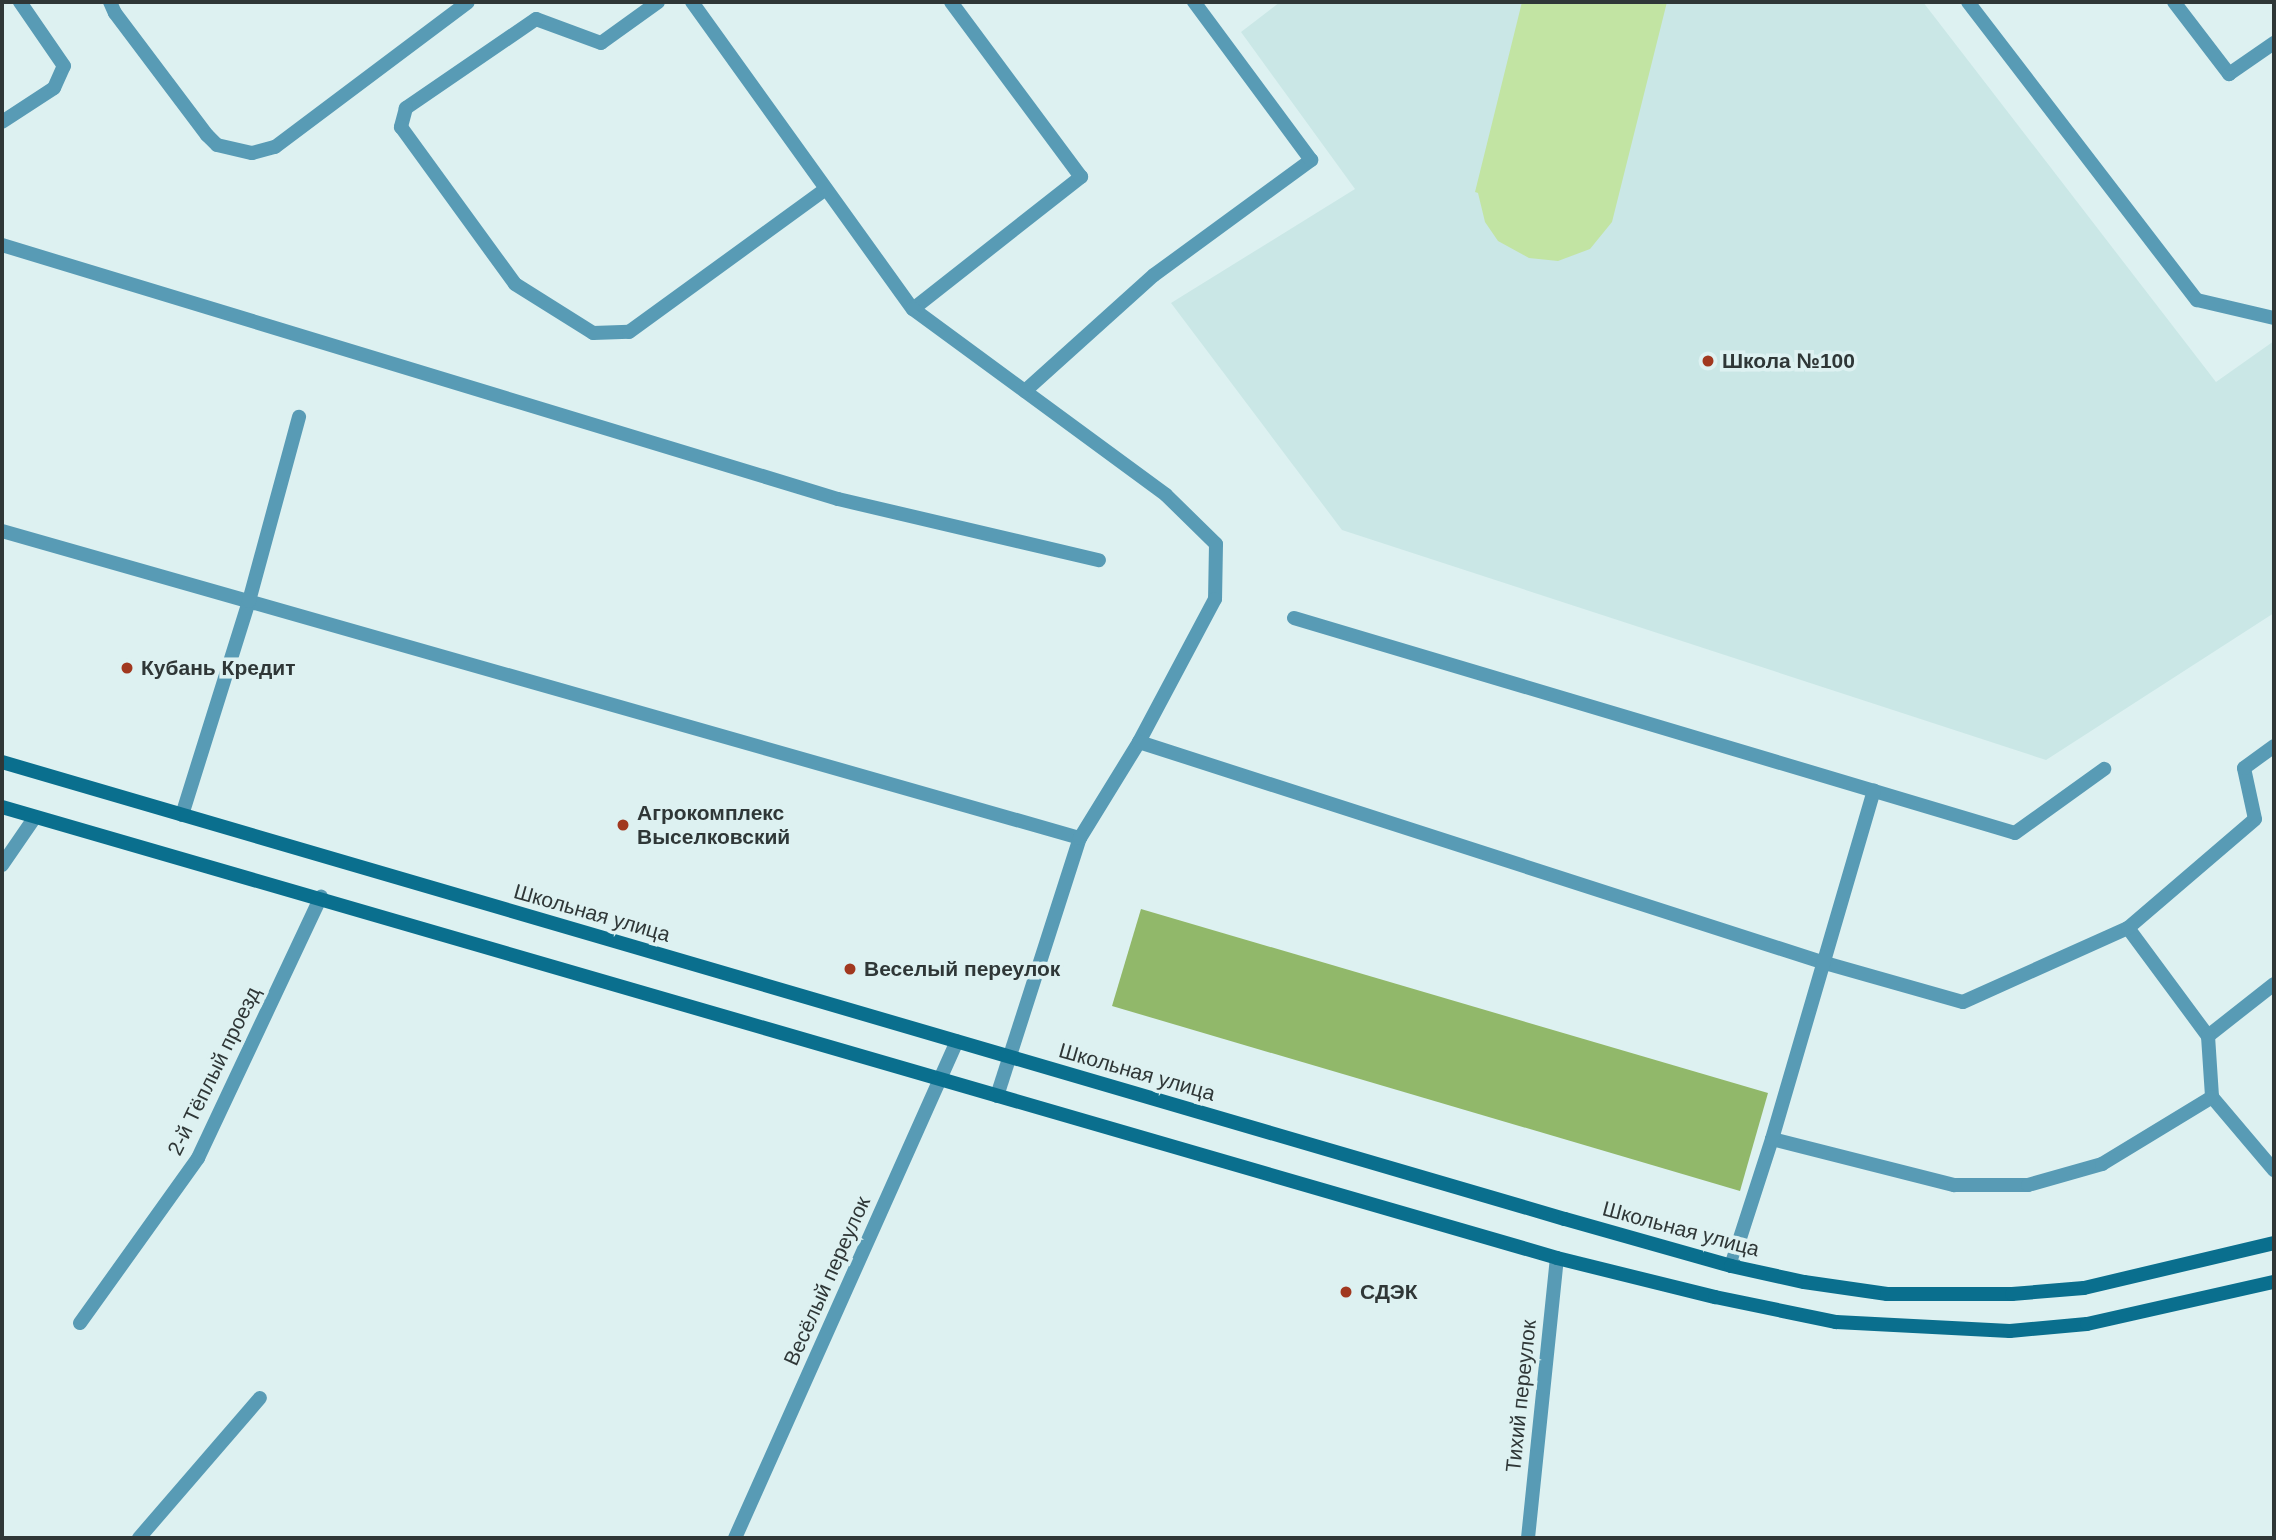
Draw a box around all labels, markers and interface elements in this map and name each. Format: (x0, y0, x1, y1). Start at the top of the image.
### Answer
place label: Школа №100 (1722, 348, 1855, 374)
marker: Школа №100 (1700, 353, 1716, 369)
place label: Кубань Кредит (141, 655, 295, 681)
marker: Кубань Кредит (119, 660, 135, 676)
place label: Агрокомплекс Выселковский (637, 800, 790, 850)
marker: Агрокомплекс Выселковский (615, 817, 631, 833)
street label: Школьная улица (511, 879, 673, 947)
place label: Веселый переулок (864, 956, 1060, 982)
marker: Веселый переулок (842, 961, 858, 977)
street label: 2-й Тёплый проезд (162, 983, 266, 1159)
street label: Школьная улица (1056, 1038, 1218, 1106)
street label: Весёлый переулок (778, 1193, 876, 1369)
street label: Школьная улица (1600, 1196, 1762, 1262)
place label: СДЭК (1360, 1279, 1418, 1305)
marker: СДЭК (1338, 1284, 1354, 1300)
street label: Тихий переулок (1500, 1319, 1542, 1473)

